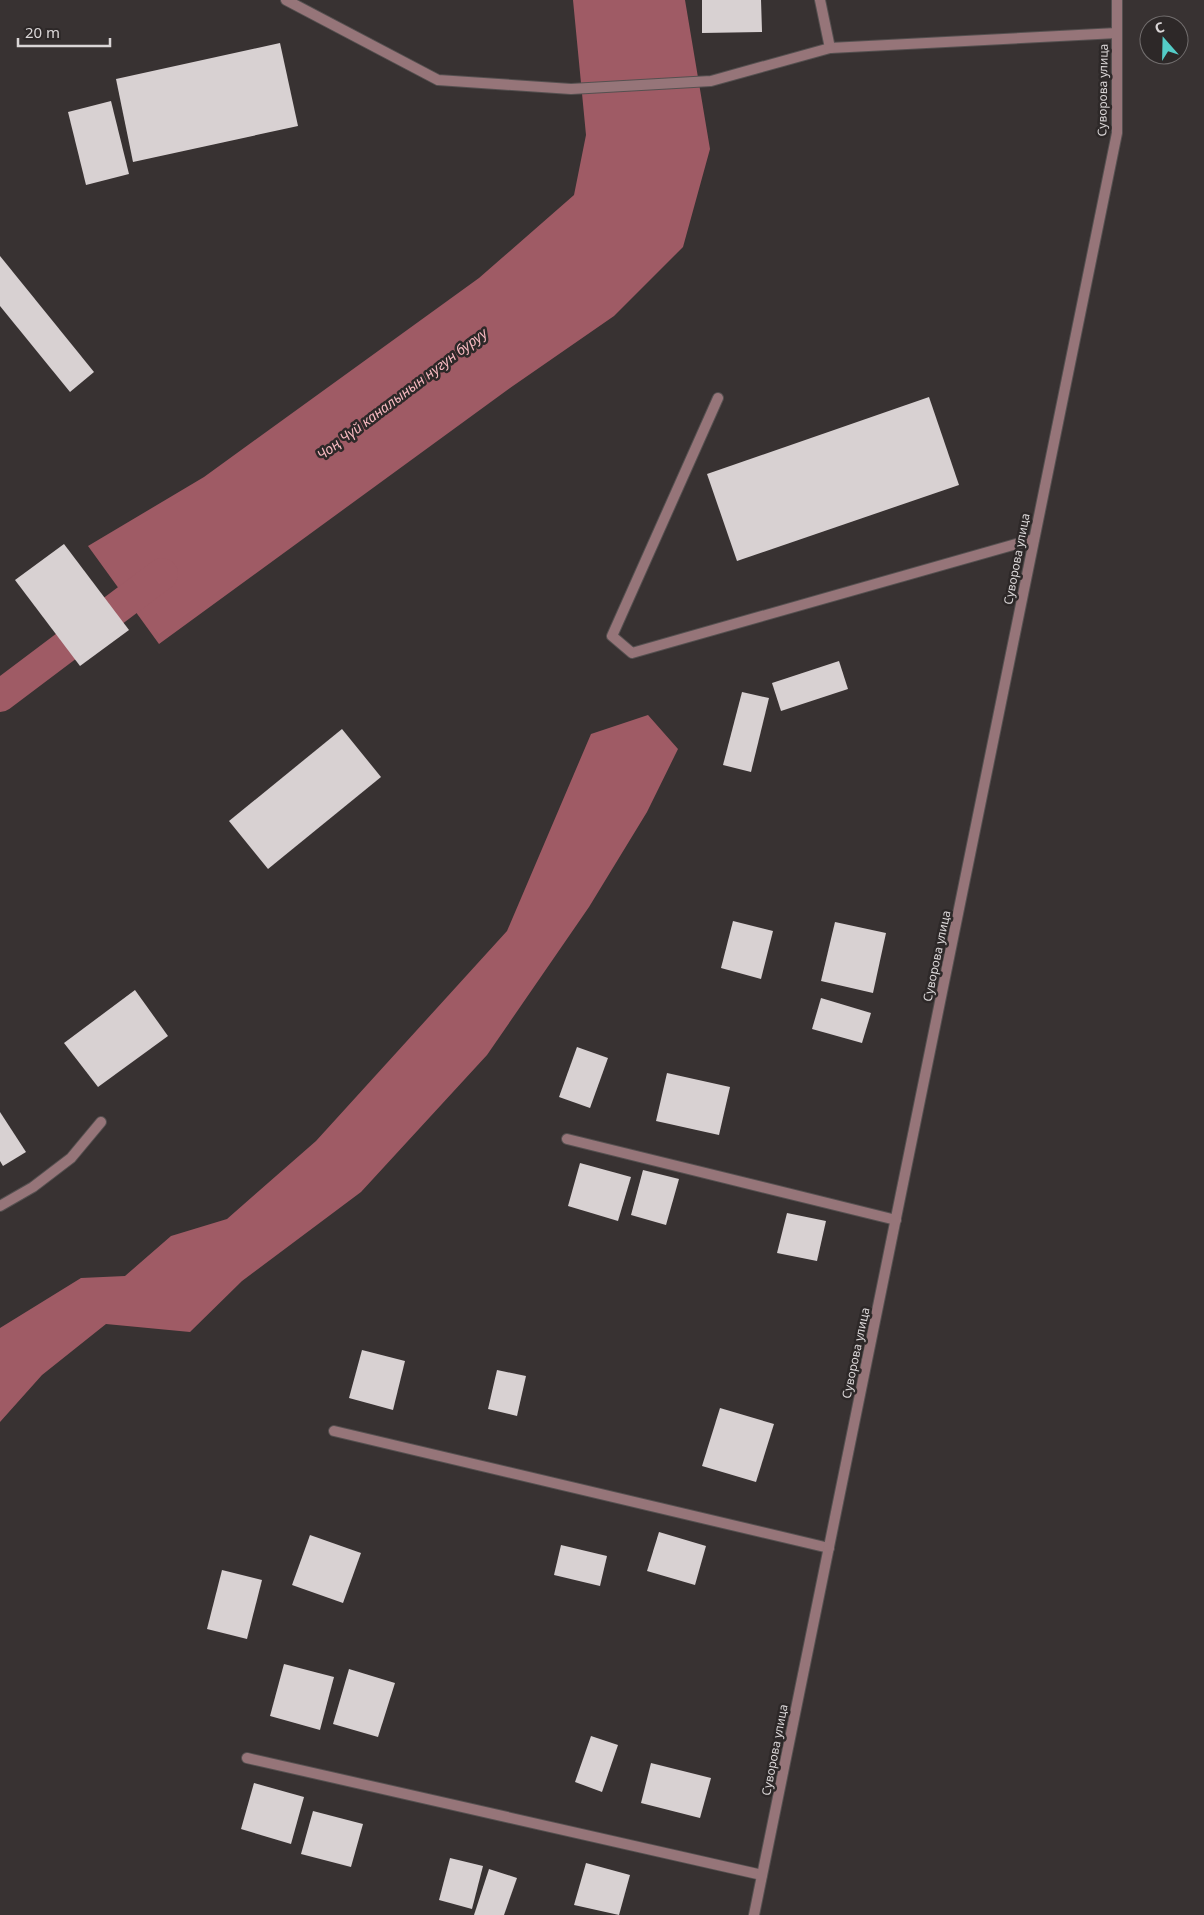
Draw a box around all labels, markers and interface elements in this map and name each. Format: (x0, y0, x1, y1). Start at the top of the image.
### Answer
scale bar (18, 15, 110, 47)
north arrow (1139, 15, 1189, 65)
text: С (1152, 17, 1167, 38)
text: 20 m (25, 22, 60, 42)
street label: Суворова улица (1093, 43, 1112, 136)
water label: Чоң Чүй каналынын нугун буруу (313, 322, 492, 464)
street label: Суворова улица (999, 512, 1034, 606)
street label: Суворова улица (919, 909, 954, 1003)
street label: Суворова улица (838, 1306, 873, 1400)
street label: Суворова улица (757, 1703, 792, 1797)

